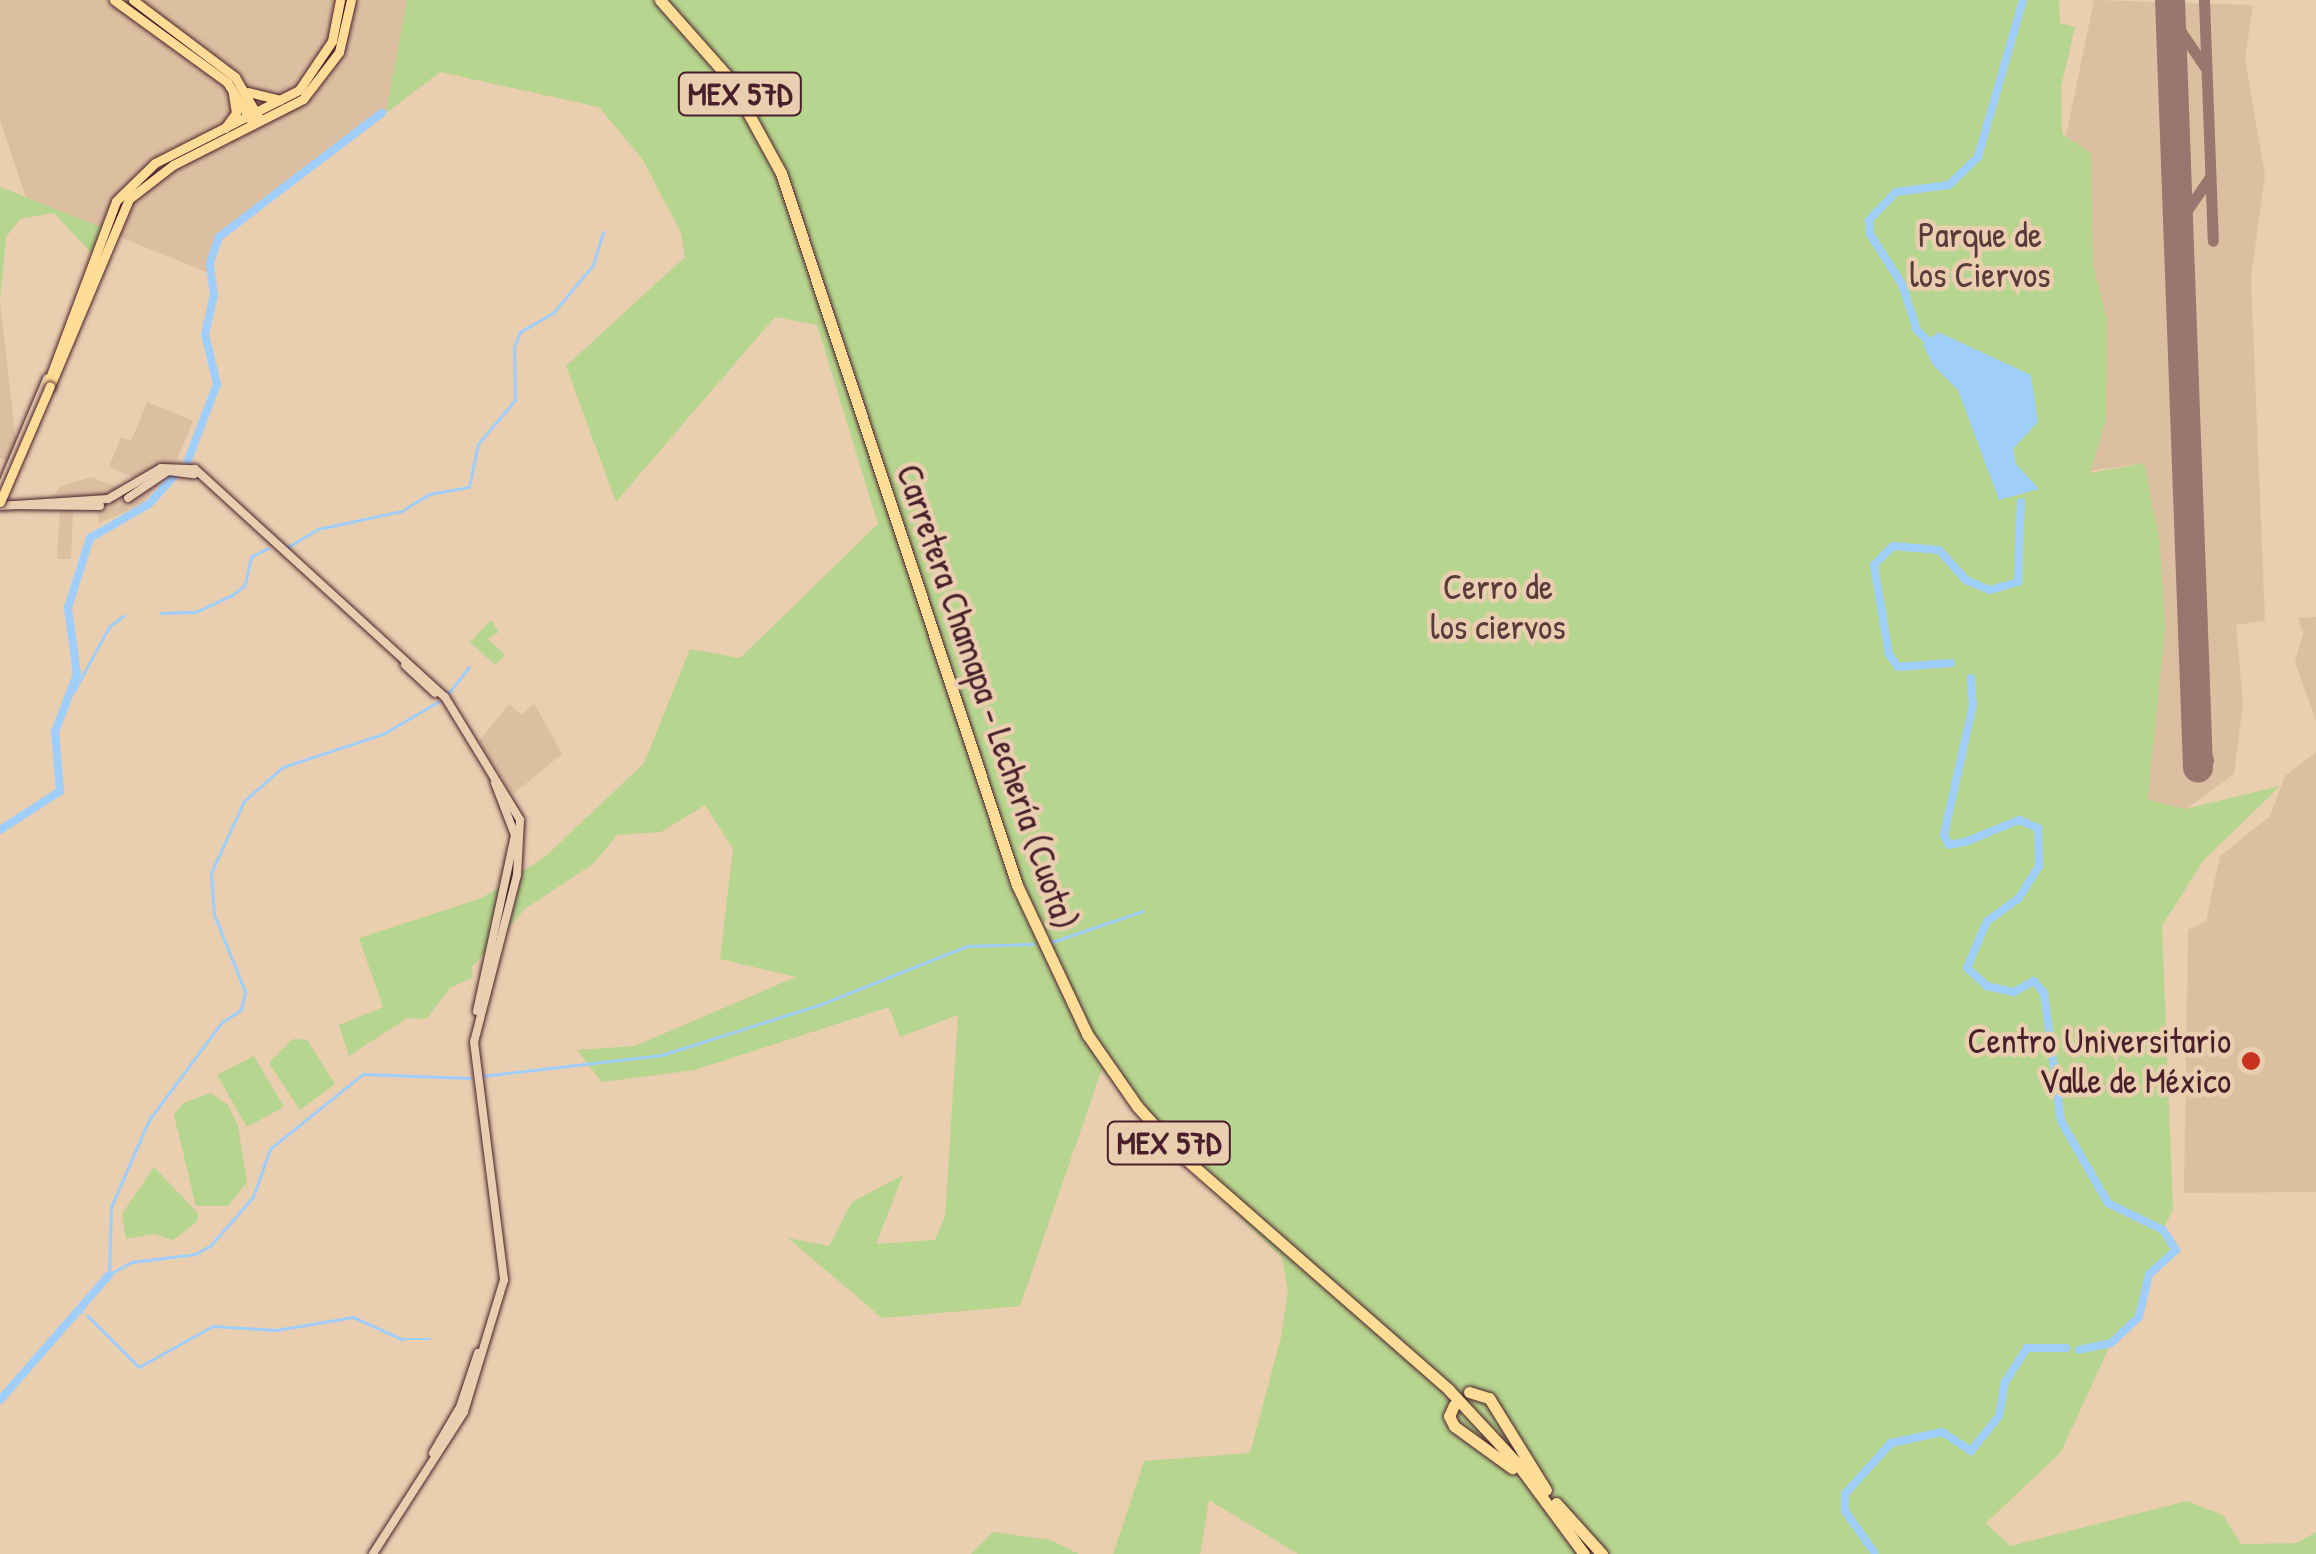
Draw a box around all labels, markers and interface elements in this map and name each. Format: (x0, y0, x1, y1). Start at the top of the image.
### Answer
road number: MEX 57D (678, 67, 802, 121)
park label: Parque de los Ciervos (1910, 214, 2050, 296)
street label: Carretera Chamapa - Lechería (Cuota) (888, 459, 1086, 935)
park label: Cerro de los ciervos (1430, 566, 1566, 648)
place label: Centro Universitario Valle de México (1968, 1020, 2231, 1102)
marker: Centro Universitario Valle de México (2240, 1050, 2262, 1072)
road number: MEX 57D (1106, 1116, 1232, 1170)

